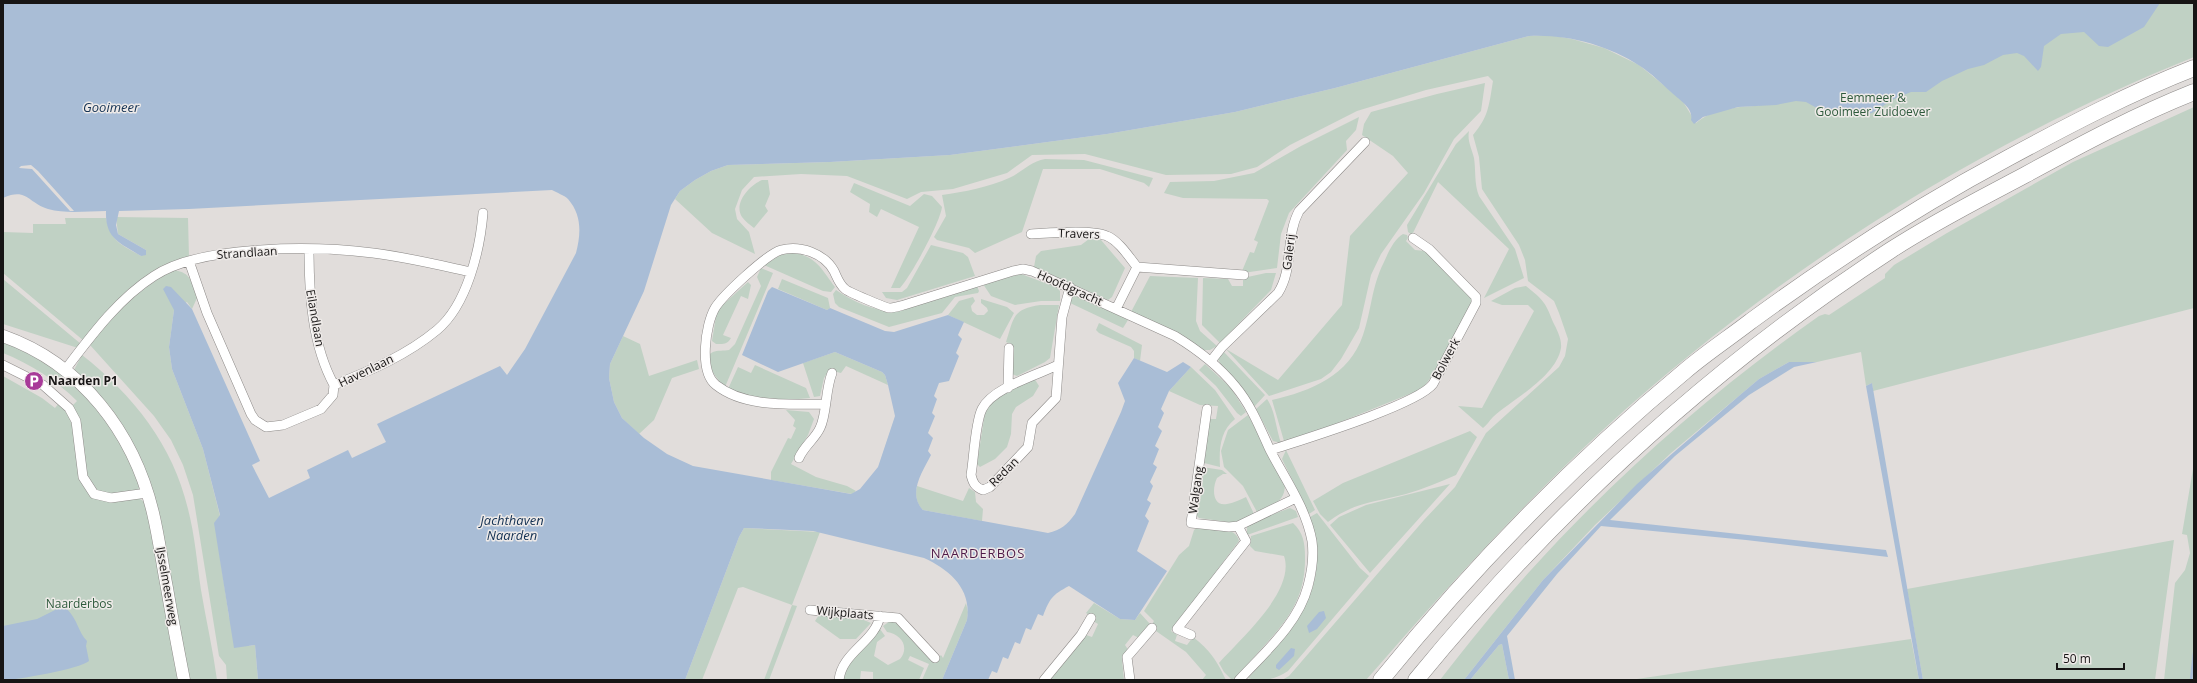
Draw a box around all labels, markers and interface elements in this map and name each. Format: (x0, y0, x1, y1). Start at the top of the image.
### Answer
park label: Eemmeer & Gooimeer Zuidoever (1816, 89, 1931, 120)
water label: Gooimeer (83, 98, 140, 116)
street label: Travers (1058, 224, 1100, 243)
street label: Galerij (1278, 233, 1299, 271)
street label: Strandlaan (216, 242, 278, 263)
street label: Hoofdgracht (1035, 266, 1106, 310)
street label: Eilandlaan (302, 288, 329, 348)
street label: Bolwerk (1427, 334, 1464, 383)
street label: Havenlaan (335, 350, 396, 391)
parking icon: Naarden P1 (23, 370, 45, 392)
place label: Naarden P1 (48, 372, 118, 389)
street label: Redan (985, 453, 1022, 490)
street label: Walgang (1184, 465, 1207, 515)
water label: Jachthaven Naarden (477, 511, 544, 544)
district label: NAARDERBOS (931, 544, 1025, 562)
street label: IJsselmeerweg (152, 545, 183, 627)
park label: Naarderbos (46, 595, 113, 612)
street label: Wijkplaats (816, 602, 875, 623)
scale bar (2057, 645, 2124, 671)
text: 50 m (2063, 650, 2091, 667)

